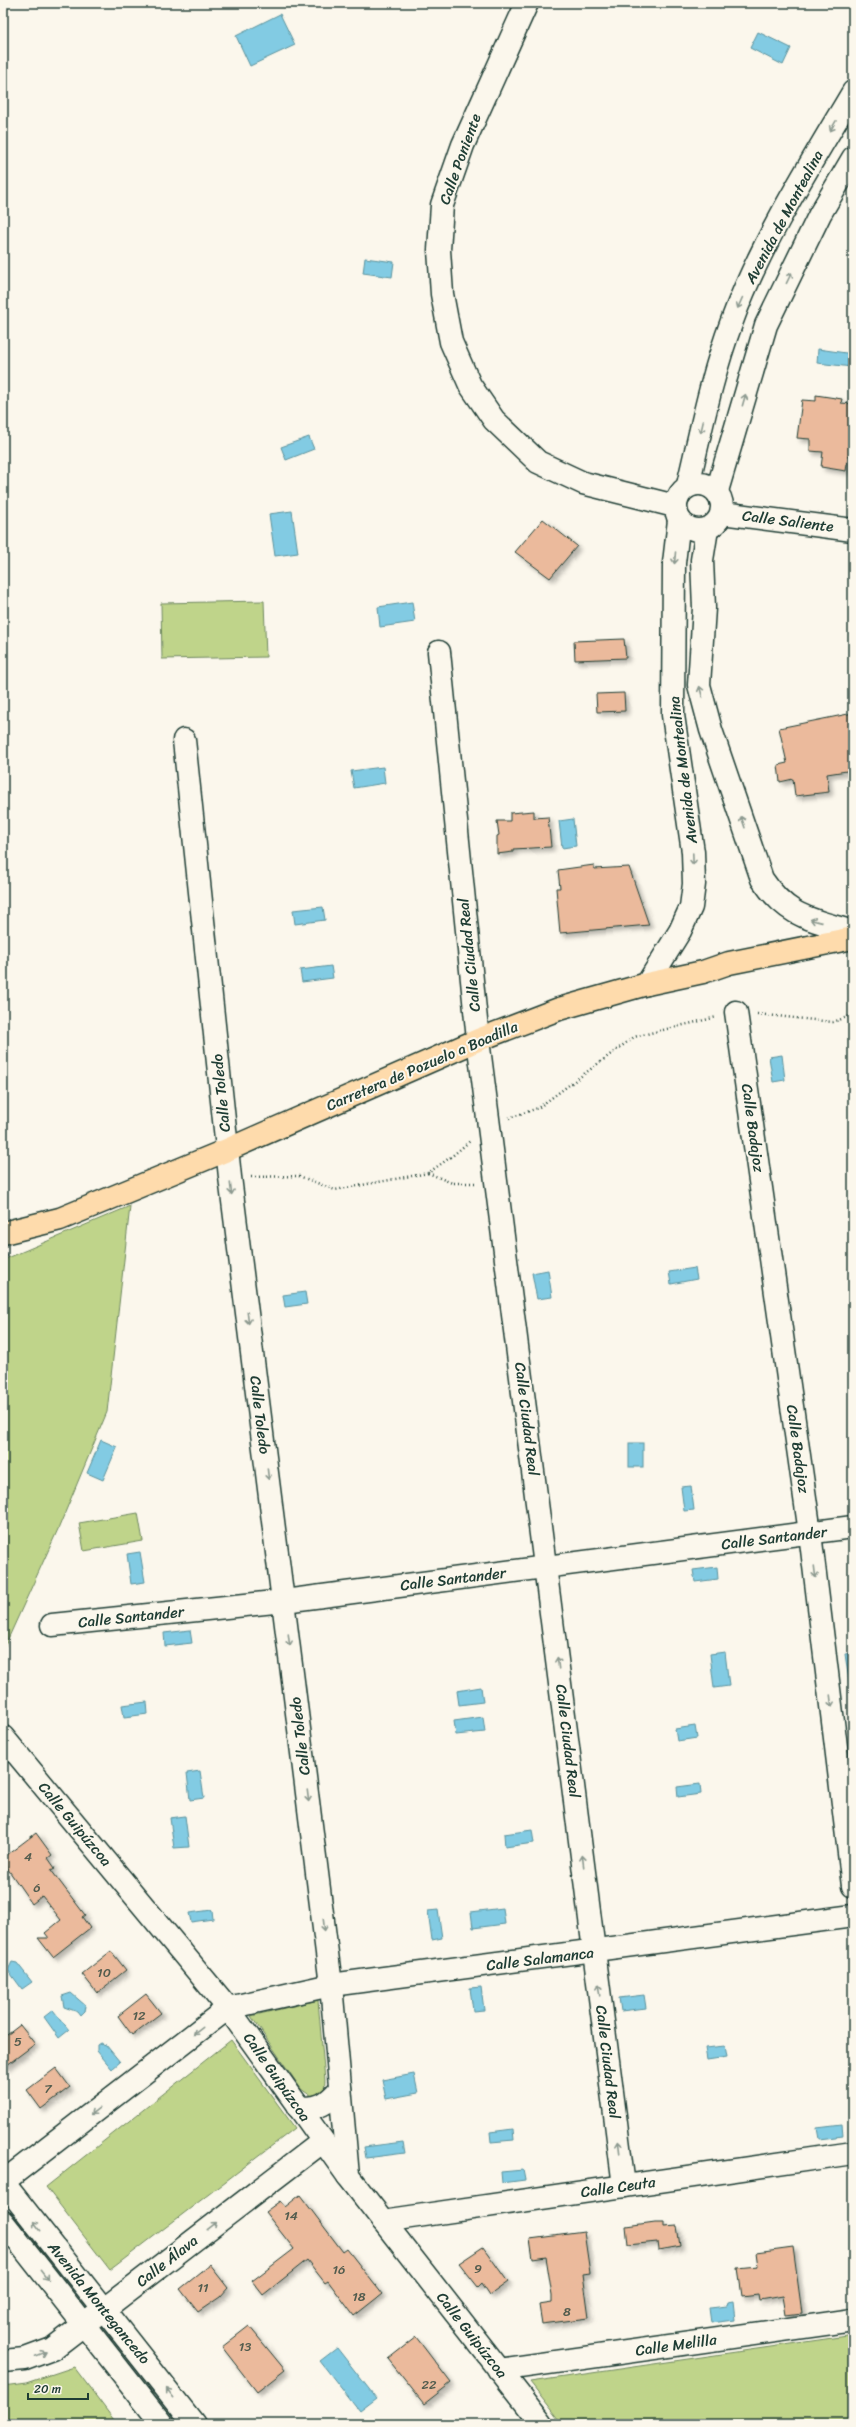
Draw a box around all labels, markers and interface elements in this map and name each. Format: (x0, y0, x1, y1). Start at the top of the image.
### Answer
street label: Calle Poniente (432, 110, 488, 208)
one-way arrow (829, 120, 837, 132)
street label: Avenida de Montealina (737, 145, 831, 289)
one-way arrow (786, 273, 793, 285)
one-way arrow (735, 296, 743, 308)
one-way arrow (741, 394, 748, 407)
one-way arrow (698, 420, 706, 433)
street label: Calle Saliente (741, 502, 835, 540)
one-way arrow (671, 551, 678, 564)
one-way arrow (697, 686, 704, 699)
street label: Avenida de Montealina (661, 694, 705, 846)
one-way arrow (738, 817, 746, 829)
one-way arrow (689, 852, 697, 865)
street label: Calle Ciudad Real (450, 896, 488, 1013)
one-way arrow (809, 917, 822, 924)
street label: Carretera de Pozuelo a Boadilla (322, 1014, 523, 1118)
street label: Calle Toledo (204, 1052, 238, 1133)
street label: Calle Badajoz (734, 1082, 772, 1175)
one-way arrow (228, 1182, 235, 1195)
one-way arrow (244, 1311, 252, 1324)
street label: Calle Ciudad Real (507, 1361, 547, 1478)
street label: Calle Toledo (242, 1374, 278, 1456)
street label: Calle Badajoz (779, 1403, 817, 1496)
one-way arrow (264, 1467, 272, 1480)
street label: Calle Santander (720, 1519, 829, 1557)
street label: Calle Santander (399, 1560, 508, 1598)
one-way arrow (811, 1565, 818, 1578)
street label: Calle Santander (77, 1598, 186, 1635)
one-way arrow (285, 1633, 292, 1646)
one-way arrow (554, 1657, 562, 1670)
street label: Calle Ciudad Real (548, 1683, 588, 1800)
one-way arrow (827, 1694, 835, 1707)
street label: Calle Toledo (282, 1695, 318, 1777)
street label: Calle Guipúzcoa (32, 1776, 119, 1873)
one-way arrow (304, 1789, 312, 1802)
house number: 4 (24, 1845, 32, 1868)
one-way arrow (579, 1855, 587, 1868)
house number: 6 (33, 1876, 41, 1899)
one-way arrow (320, 1918, 327, 1931)
street label: Calle Salamanca (485, 1939, 596, 1978)
house number: 10 (97, 1961, 111, 1984)
one-way arrow (595, 1984, 603, 1997)
house number: 12 (132, 2004, 146, 2027)
street label: Calle Ciudad Real (588, 2004, 628, 2121)
one-way arrow (192, 2027, 203, 2036)
street label: Calle Guipúzcoa (236, 2027, 318, 2128)
house number: 5 (14, 2030, 22, 2053)
house number: 7 (44, 2077, 53, 2100)
one-way arrow (89, 2107, 100, 2115)
one-way arrow (615, 2141, 623, 2154)
street label: Calle Ceuta (579, 2169, 658, 2205)
house number: 14 (284, 2204, 298, 2227)
one-way arrow (33, 2220, 41, 2231)
one-way arrow (207, 2222, 218, 2231)
street label: Calle Álava (130, 2228, 204, 2294)
street label: Avenida Montegancedo (40, 2235, 157, 2371)
house number: 9 (474, 2257, 482, 2280)
house number: 16 (333, 2258, 345, 2281)
one-way arrow (40, 2269, 49, 2280)
house number: 11 (197, 2276, 209, 2299)
house number: 18 (352, 2285, 366, 2308)
street label: Calle Guipúzcoa (430, 2286, 515, 2384)
house number: 8 (563, 2300, 571, 2323)
street label: Calle Melilla (634, 2326, 719, 2364)
house number: 13 (239, 2335, 251, 2358)
one-way arrow (34, 2350, 46, 2357)
house number: 22 (421, 2373, 437, 2396)
scale bar (28, 2375, 88, 2401)
text: 20 m (34, 2378, 61, 2400)
one-way arrow (166, 2388, 174, 2399)

